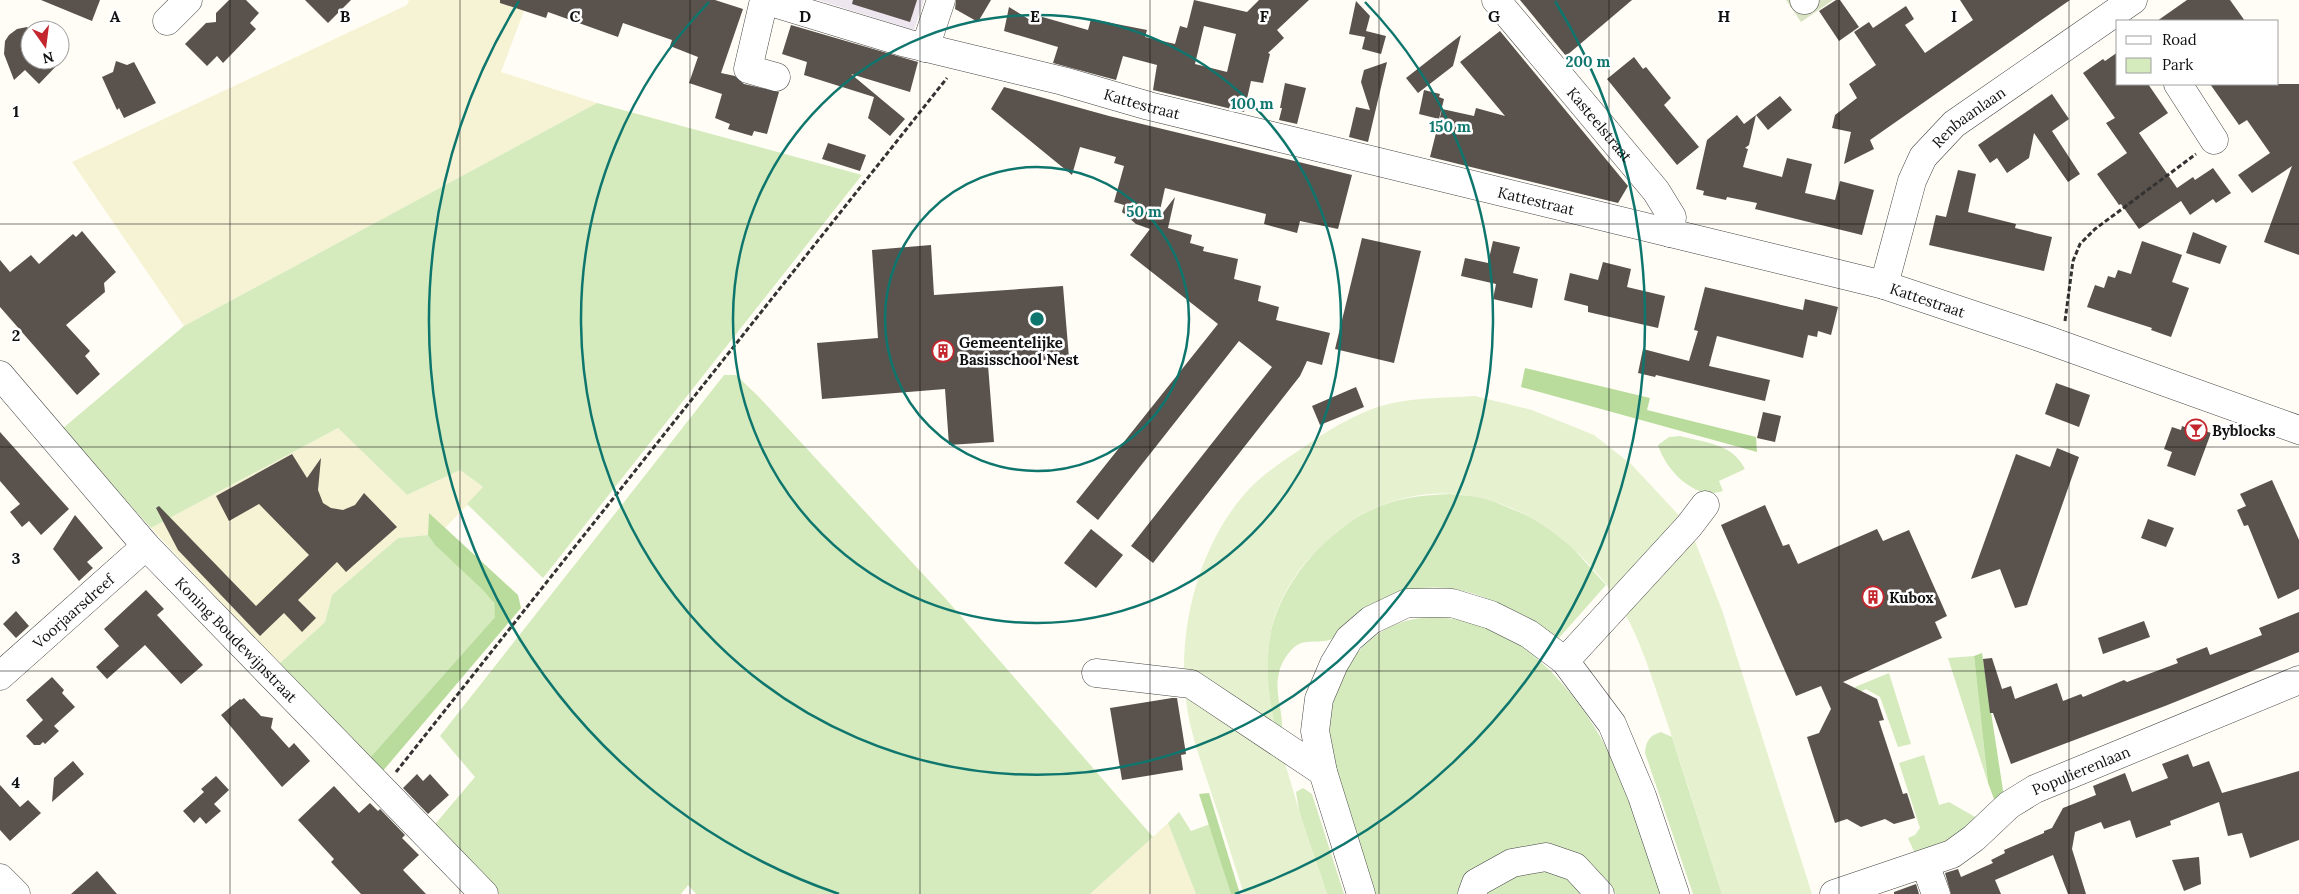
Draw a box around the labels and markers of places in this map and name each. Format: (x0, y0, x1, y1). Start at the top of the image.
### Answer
centre of rings (1028, 310, 1046, 328)
place label: Gemeentelijke Basisschool Nest (959, 333, 1080, 369)
building icon: Gemeentelijke Basisschool Nest (931, 339, 955, 363)
bar icon: Byblocks (2184, 418, 2208, 442)
place label: Byblocks (2212, 421, 2276, 440)
building icon: Kubox (1861, 585, 1885, 609)
place label: Kubox (1889, 588, 1934, 607)

